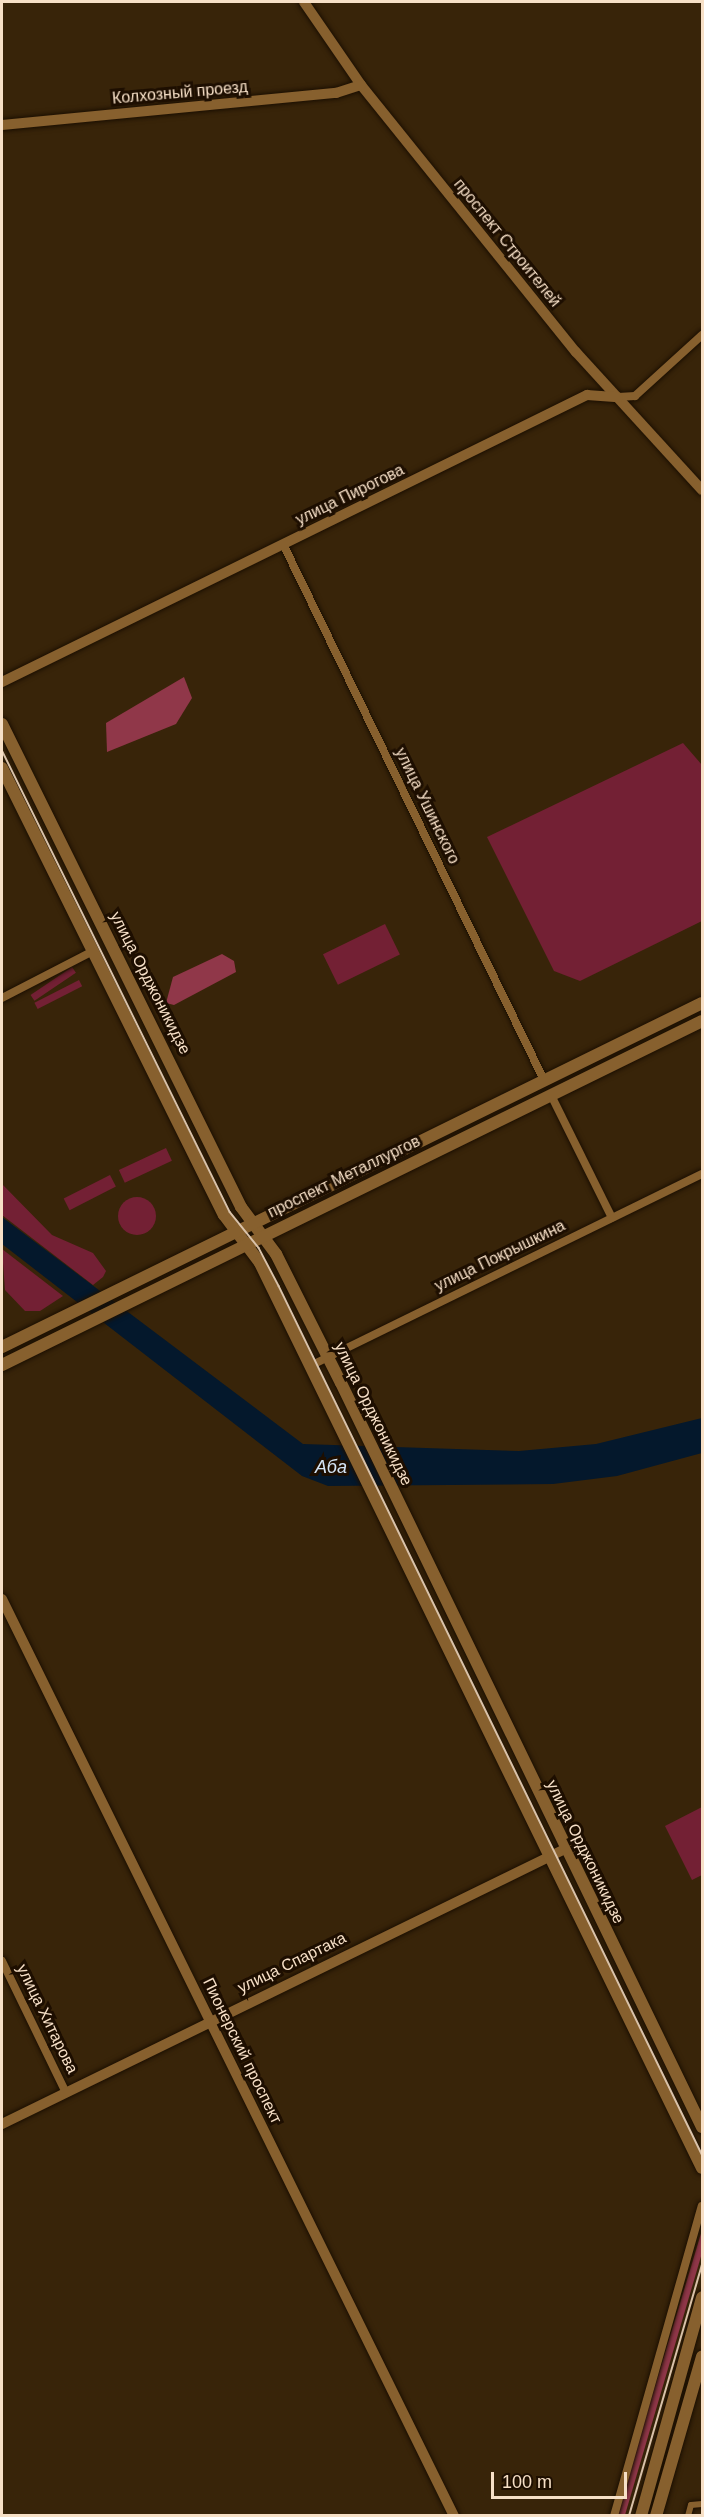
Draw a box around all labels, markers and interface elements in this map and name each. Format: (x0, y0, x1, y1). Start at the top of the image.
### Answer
street label: Колхозный проезд (111, 78, 249, 108)
street label: проспект Строителей (449, 175, 565, 311)
street label: улица Пирогова (293, 460, 407, 530)
street label: улица Ушинского (391, 745, 463, 867)
street label: улица Орджоникидзе (106, 908, 194, 1058)
street label: проспект Металлургов (265, 1132, 423, 1222)
street label: улица Покрышкина (432, 1216, 568, 1296)
street label: улица Орджоникидзе (330, 1339, 416, 1489)
water label: Аба (315, 1456, 347, 1478)
street label: улица Орджоникидзе (542, 1777, 628, 1927)
street label: улица Спартака (235, 1928, 349, 1998)
street label: улица Хитарова (12, 1961, 82, 2077)
street label: Пионерский проспект (198, 1975, 286, 2127)
scale bar (494, 2460, 630, 2498)
text: 100 m (502, 2472, 552, 2492)

